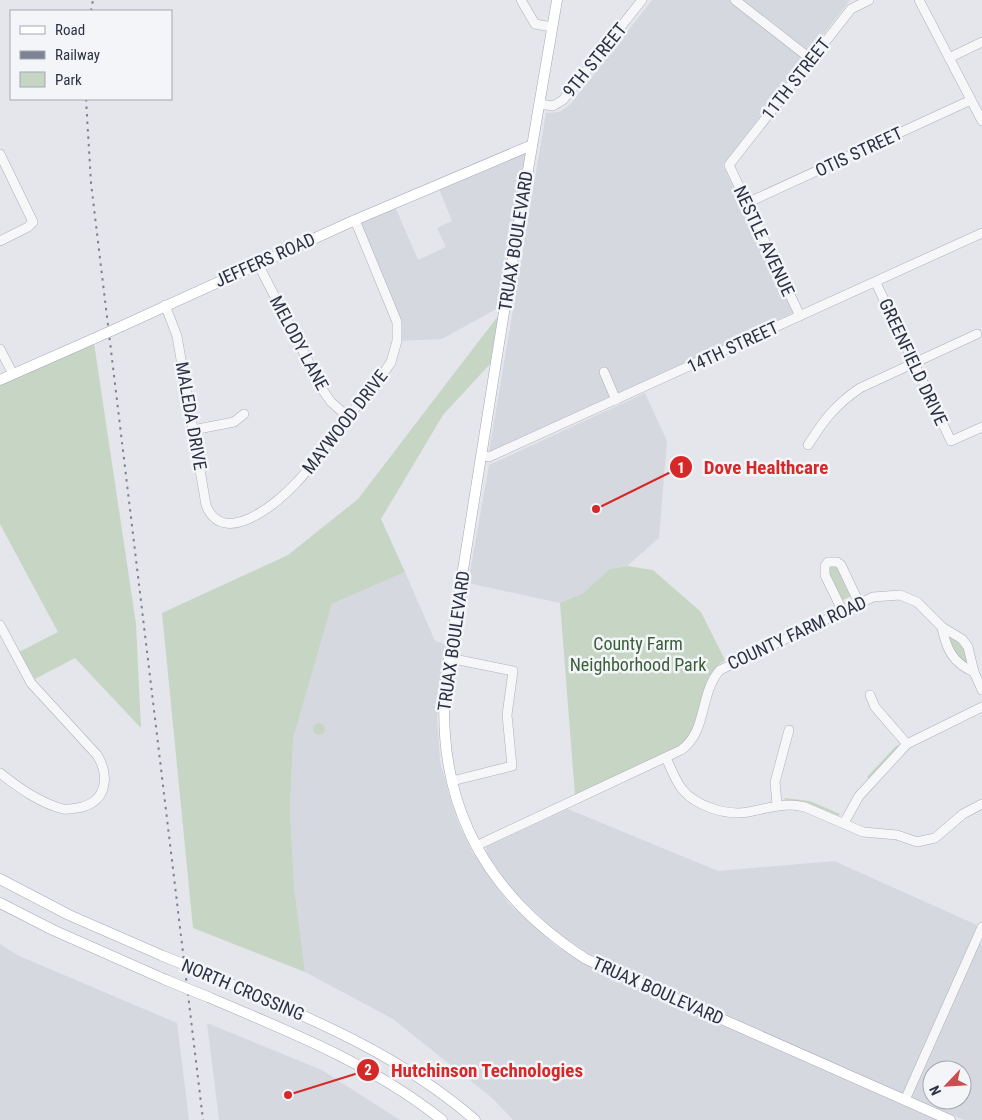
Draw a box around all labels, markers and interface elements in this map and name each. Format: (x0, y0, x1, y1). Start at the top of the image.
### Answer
legend (10, 10, 172, 100)
street label: 9TH STREET (558, 18, 631, 101)
text: Road (55, 21, 85, 39)
street label: 11TH STREET (757, 34, 834, 124)
text: Railway (55, 46, 100, 64)
text: Park (55, 71, 82, 89)
street label: OTIS STREET (812, 122, 906, 181)
street label: TRUAX BOULEVARD (494, 170, 537, 312)
street label: NESTLE AVENUE (730, 182, 799, 299)
street label: JEFFERS ROAD (211, 228, 318, 291)
street label: MELODY LANE (266, 292, 333, 394)
street label: GREENFIELD DRIVE (875, 295, 952, 429)
street label: 14TH STREET (684, 316, 782, 377)
street label: MALEDA DRIVE (172, 360, 211, 472)
street label: MAYWOOD DRIVE (298, 366, 392, 478)
callout: Dove Healthcare (669, 450, 838, 484)
text: Dove Healthcare (704, 456, 828, 479)
text: 1 (677, 459, 685, 477)
street label: TRUAX BOULEVARD (433, 570, 474, 712)
street label: COUNTY FARM ROAD (724, 591, 870, 674)
park label: County Farm Neighborhood Park (570, 633, 706, 675)
street label: TRUAX BOULEVARD (589, 952, 727, 1029)
street label: NORTH CROSSING (179, 954, 308, 1025)
callout: Hutchinson Technologies (355, 1053, 593, 1087)
text: Hutchinson Technologies (391, 1059, 583, 1082)
north arrow (922, 1060, 972, 1110)
text: 2 (364, 1061, 372, 1079)
text: N (926, 1083, 944, 1098)

